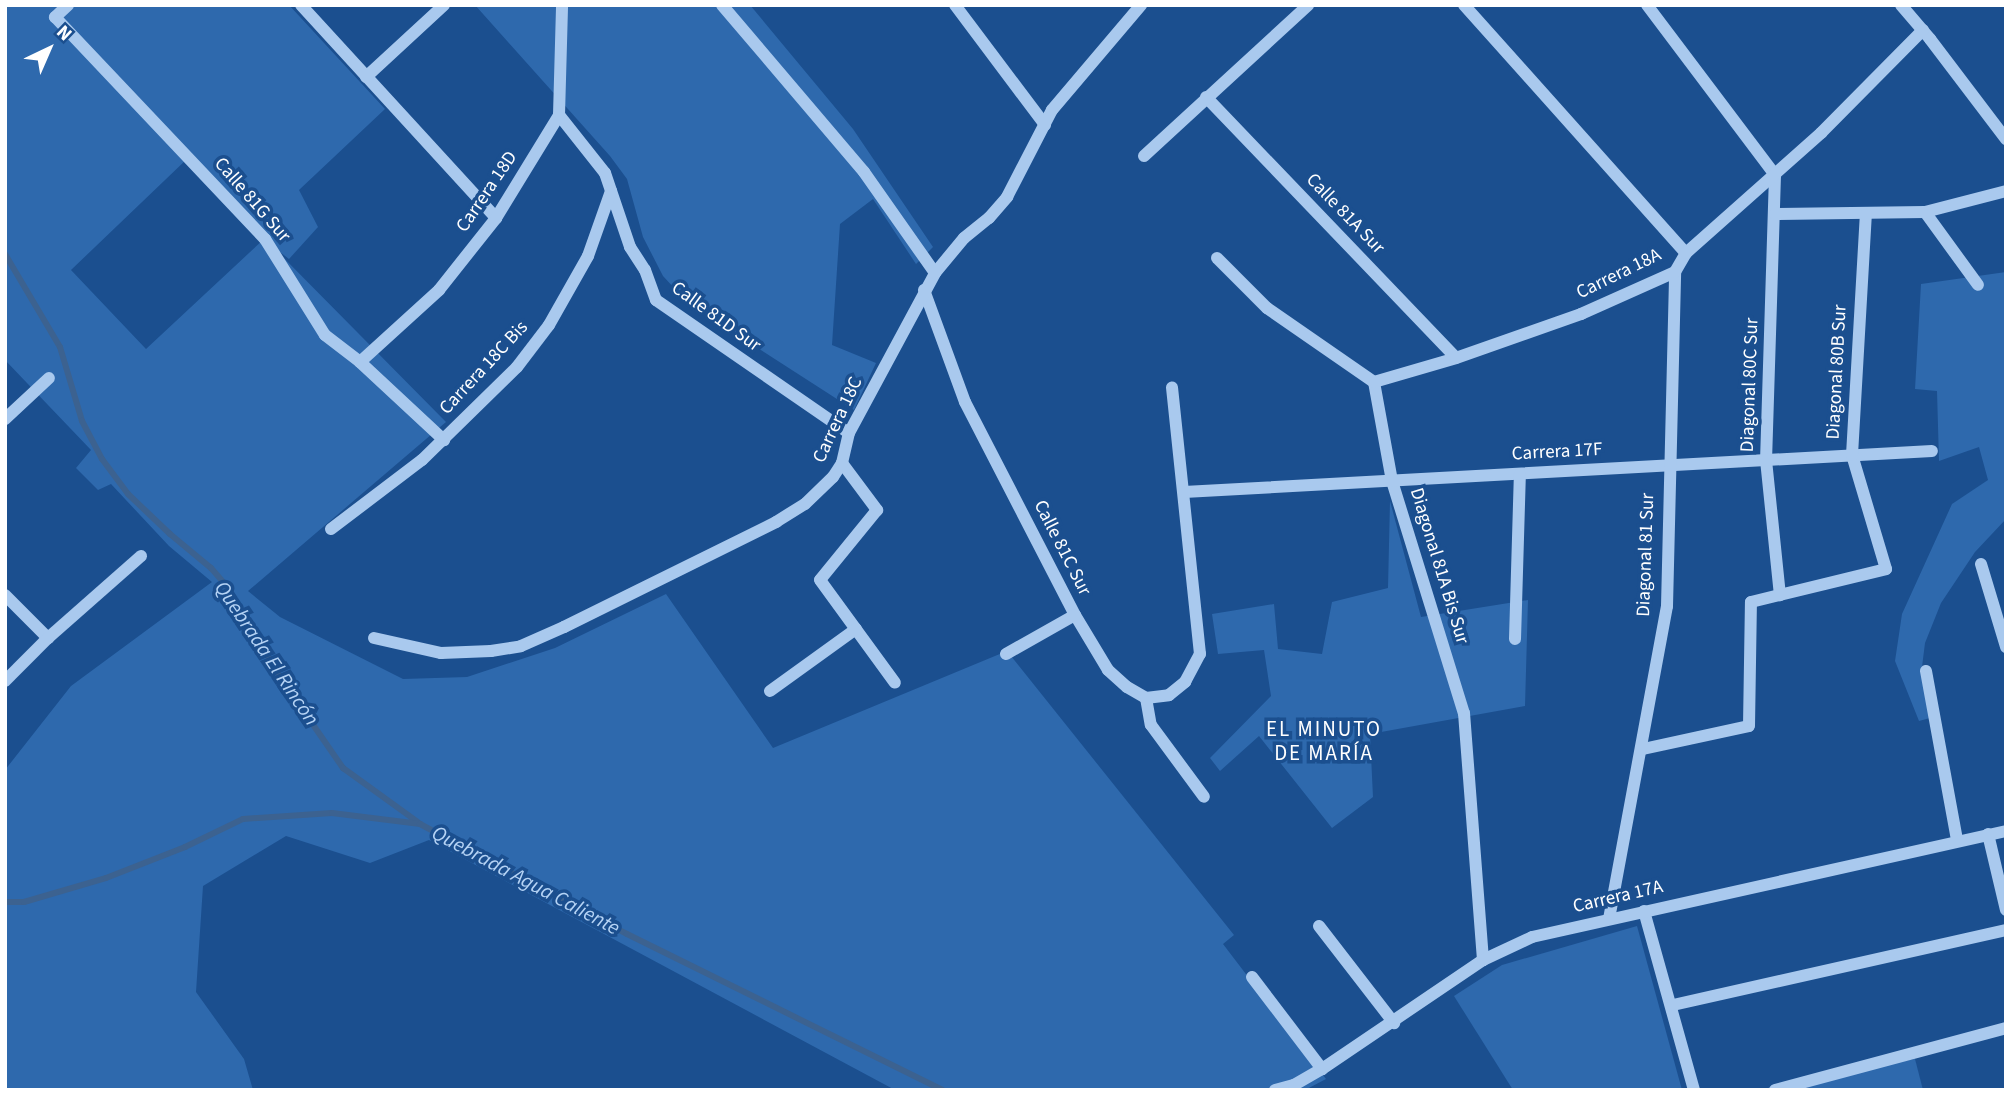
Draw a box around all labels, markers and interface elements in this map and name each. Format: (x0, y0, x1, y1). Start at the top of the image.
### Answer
north arrow (14, 14, 84, 84)
text: N (50, 19, 78, 48)
street label: Carrera 18D (452, 147, 522, 237)
street label: Calle 81G Sur (209, 153, 295, 247)
street label: Calle 81A Sur (1301, 169, 1389, 259)
street label: Carrera 18A (1573, 244, 1665, 304)
street label: Calle 81D Sur (667, 277, 765, 357)
street label: Diagonal 80B Sur (1822, 304, 1852, 440)
street label: Carrera 18C Bis (435, 316, 533, 420)
street label: Diagonal 80C Sur (1736, 317, 1764, 453)
street label: Carrera 18C (808, 373, 868, 467)
street label: Carrera 17F (1511, 438, 1603, 466)
street label: Diagonal 81A Bis Sur (1404, 485, 1474, 647)
street label: Diagonal 81 Sur (1632, 493, 1660, 617)
street label: Calle 81C Sur (1028, 497, 1096, 599)
water label: Quebrada El Rincón (209, 576, 325, 730)
district label: EL MINUTO DE MARÍA (1267, 716, 1381, 766)
water label: Quebrada Agua Caliente (428, 820, 624, 940)
street label: Carrera 17A (1571, 876, 1665, 918)

